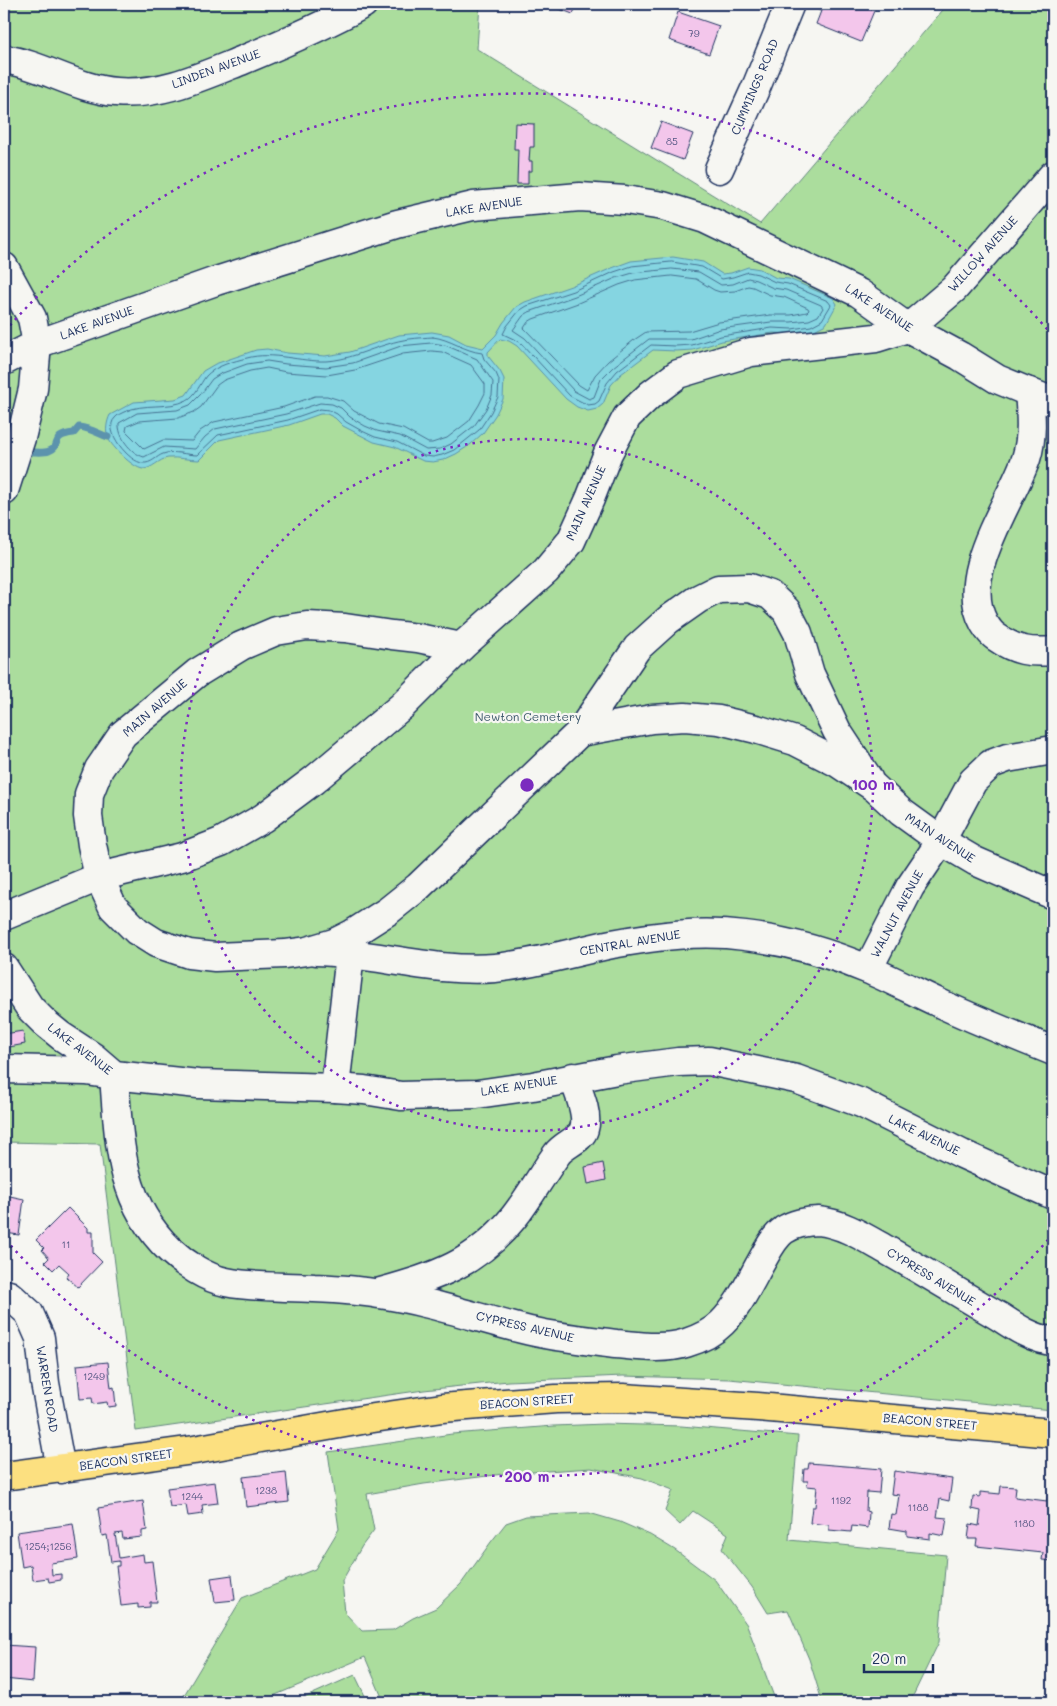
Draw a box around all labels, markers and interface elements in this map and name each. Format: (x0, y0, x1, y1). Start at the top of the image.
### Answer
house number: 79 (688, 26, 700, 40)
street label: CUMMINGS ROAD (727, 36, 782, 137)
street label: LINDEN AVENUE (169, 45, 262, 91)
house number: 85 (666, 134, 678, 148)
street label: LAKE AVENUE (444, 192, 523, 220)
street label: WILLOW AVENUE (944, 212, 1021, 295)
street label: LAKE AVENUE (843, 279, 916, 335)
street label: LAKE AVENUE (58, 301, 136, 343)
street label: MAIN AVENUE (561, 462, 609, 543)
street label: MAIN AVENUE (119, 675, 190, 740)
park label: Newton Cemetery (475, 708, 581, 724)
text: 100 m (851, 774, 895, 794)
centre of rings (518, 776, 536, 794)
street label: MAIN AVENUE (902, 808, 979, 866)
street label: WALNUT AVENUE (866, 867, 926, 960)
street label: CENTRAL AVENUE (578, 925, 682, 959)
street label: LAKE AVENUE (45, 1019, 116, 1078)
street label: LAKE AVENUE (479, 1071, 558, 1099)
street label: LAKE AVENUE (886, 1110, 963, 1158)
house number: 11 (62, 1237, 70, 1251)
street label: CYPRESS AVENUE (884, 1243, 979, 1309)
street label: CYPRESS AVENUE (474, 1307, 576, 1345)
street label: WARREN ROAD (33, 1344, 63, 1433)
house number: 1249 (83, 1369, 105, 1383)
street label: BEACON STREET (479, 1390, 575, 1412)
street label: BEACON STREET (882, 1409, 978, 1433)
street label: BEACON STREET (78, 1444, 174, 1473)
text: 200 m (505, 1466, 550, 1486)
house number: 1238 (255, 1483, 277, 1497)
house number: 1244 (181, 1489, 203, 1503)
house number: 1192 (831, 1493, 851, 1507)
house number: 1188 (907, 1500, 929, 1514)
house number: 1180 (1013, 1516, 1035, 1530)
house number: 1254;1256 (25, 1539, 71, 1553)
scale bar (864, 1641, 933, 1673)
text: 20 m (872, 1648, 906, 1668)

